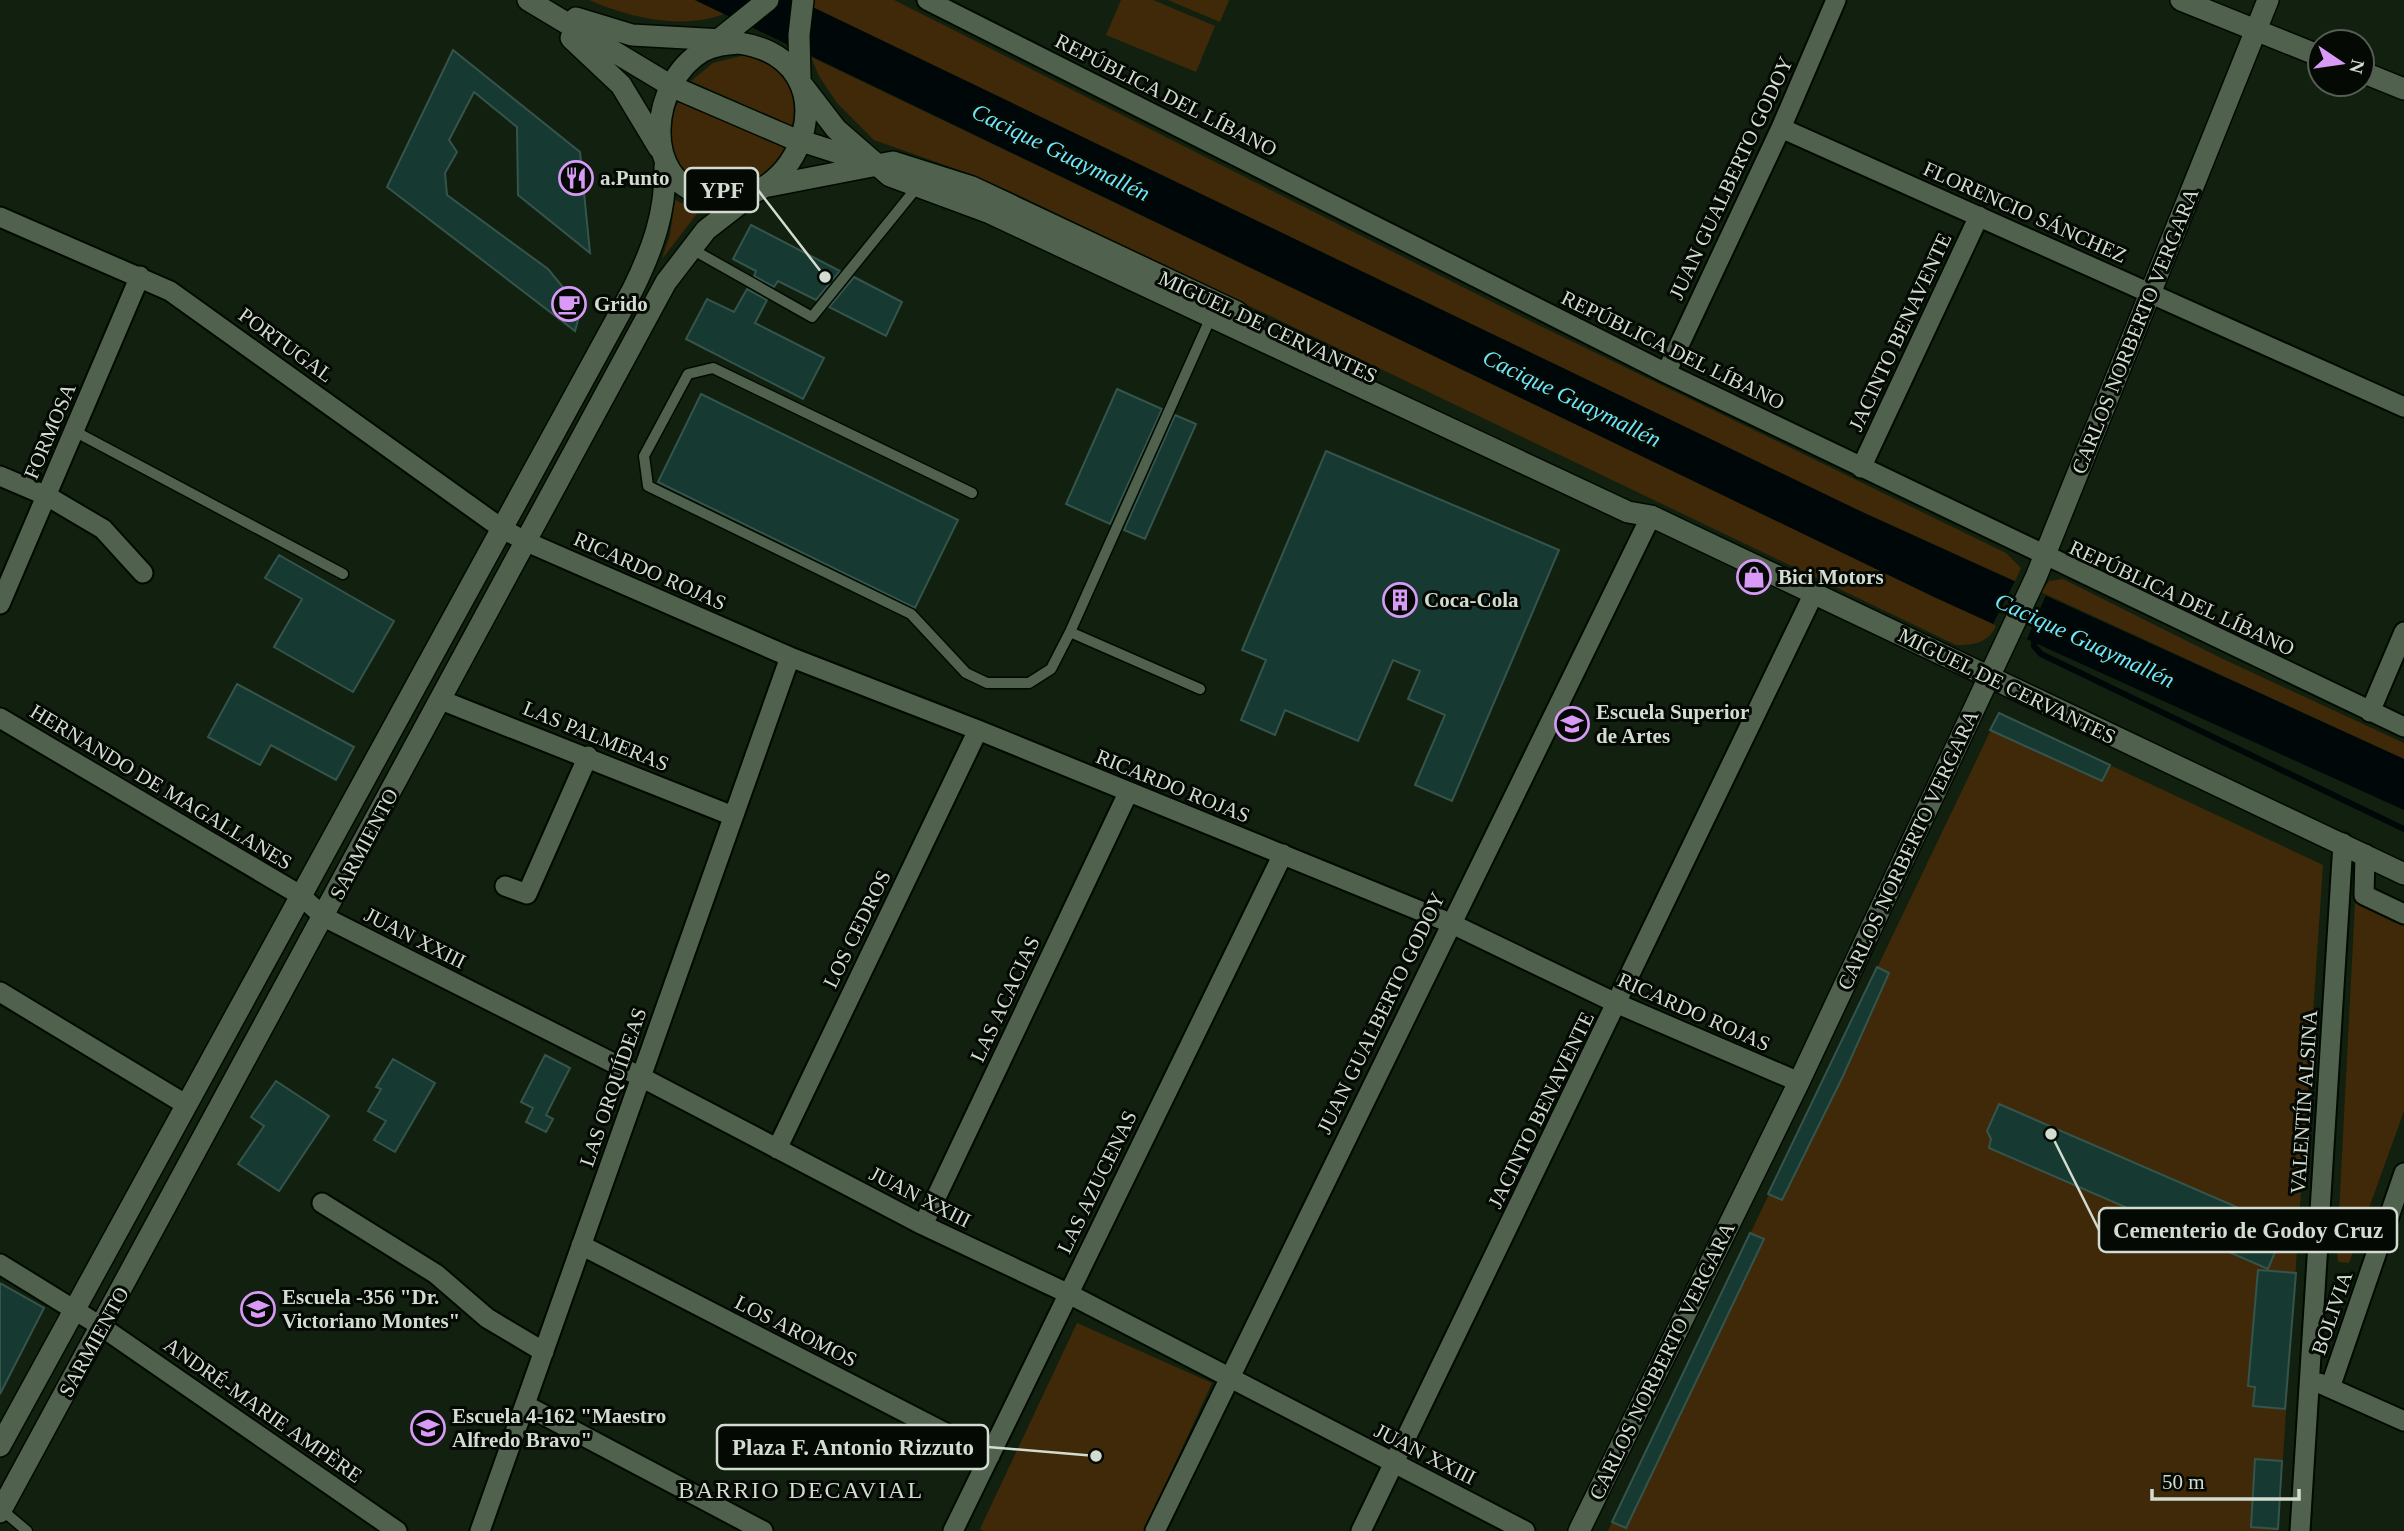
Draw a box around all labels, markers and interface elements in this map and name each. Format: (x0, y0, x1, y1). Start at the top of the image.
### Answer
north arrow (2306, 28, 2376, 98)
street label: REPÚBLICA DEL LÍBANO (1051, 29, 1281, 161)
street label: JUAN GUALBERTO GODOY (1664, 53, 1798, 303)
text: N (2345, 58, 2369, 76)
water label: Cacique Guaymallén (968, 99, 1154, 206)
street label: FLORENCIO SÁNCHEZ (1920, 156, 2130, 268)
restaurant icon: a.Punto (557, 159, 595, 197)
place label: a.Punto (600, 166, 669, 190)
callout: YPF (685, 168, 758, 212)
text: YPF (700, 178, 744, 203)
street label: CARLOS NORBERTO VERGARA (2067, 184, 2204, 477)
street label: JACINTO BENAVENTE (1844, 229, 1956, 435)
street label: MIGUEL DE CERVANTES (1155, 266, 1381, 388)
cafe icon: Grido (550, 285, 588, 323)
street label: REPÚBLICA DEL LÍBANO (1557, 285, 1789, 415)
place label: Grido (594, 292, 648, 316)
street label: PORTUGAL (234, 303, 338, 387)
water label: Cacique Guaymallén (1479, 345, 1665, 452)
street label: FORMOSA (19, 379, 81, 482)
street label: RICARDO ROJAS (570, 527, 730, 615)
street label: REPÚBLICA DEL LÍBANO (2066, 535, 2298, 661)
shop icon: Bici Motors (1735, 558, 1773, 596)
place label: Bici Motors (1778, 565, 1884, 589)
building icon: Coca-Cola (1381, 581, 1419, 619)
place label: Coca-Cola (1424, 588, 1519, 612)
water label: Cacique Guaymallén (1991, 588, 2178, 693)
street label: MIGUEL DE CERVANTES (1894, 623, 2120, 749)
street label: LAS PALMERAS (520, 696, 672, 776)
street label: HERNANDO DE MAGALLANES (26, 699, 296, 875)
place label: Escuela Superior de Artes (1596, 700, 1749, 748)
school or university icon: Escuela Superior de Artes (1553, 705, 1591, 743)
street label: CARLOS NORBERTO VERGARA (1832, 706, 1984, 994)
street label: RICARDO ROJAS (1092, 744, 1254, 828)
street label: SARMIENTO (325, 784, 403, 904)
street label: LOS CEDROS (818, 866, 896, 992)
street label: JUAN GUALBERTO GODOY (1312, 888, 1450, 1138)
street label: JUAN XXIII (360, 902, 470, 974)
street label: LAS ACACIAS (965, 932, 1045, 1066)
street label: RICARDO ROJAS (1614, 968, 1774, 1056)
street label: LAS ORQUÍDEAS (575, 1004, 651, 1170)
street label: JACINTO BENAVENTE (1483, 1008, 1599, 1212)
street label: VALENTÍN ALSINA (2286, 1008, 2322, 1195)
street label: LAS AZUCENAS (1052, 1107, 1142, 1257)
street label: JUAN XXIII (865, 1161, 975, 1233)
callout: Cementerio de Godoy Cruz (2099, 1208, 2397, 1252)
street label: CARLOS NORBERTO VERGARA (1584, 1217, 1740, 1504)
text: Cementerio de Godoy Cruz (2113, 1218, 2383, 1243)
street label: BOLIVIA (2307, 1268, 2358, 1358)
street label: SARMIENTO (54, 1283, 134, 1401)
place label: Escuela -356 "Dr. Victoriano Montes" (282, 1285, 460, 1333)
school or university icon: Escuela -356 "Dr. Victoriano Montes" (239, 1290, 277, 1328)
street label: LOS AROMOS (731, 1290, 861, 1372)
street label: ANDRÉ-MARIE AMPÈRE (159, 1332, 367, 1488)
place label: Escuela 4-162 "Maestro Alfredo Bravo" (452, 1404, 666, 1452)
school or university icon: Escuela 4-162 "Maestro Alfredo Bravo" (409, 1409, 447, 1447)
street label: JUAN XXIII (1370, 1418, 1480, 1490)
callout: Plaza F. Antonio Rizzuto (717, 1425, 988, 1469)
text: Plaza F. Antonio Rizzuto (732, 1435, 974, 1460)
scale bar (2152, 1458, 2299, 1502)
text: 50 m (2162, 1470, 2205, 1494)
district label: BARRIO DECAVIAL (678, 1477, 924, 1503)

